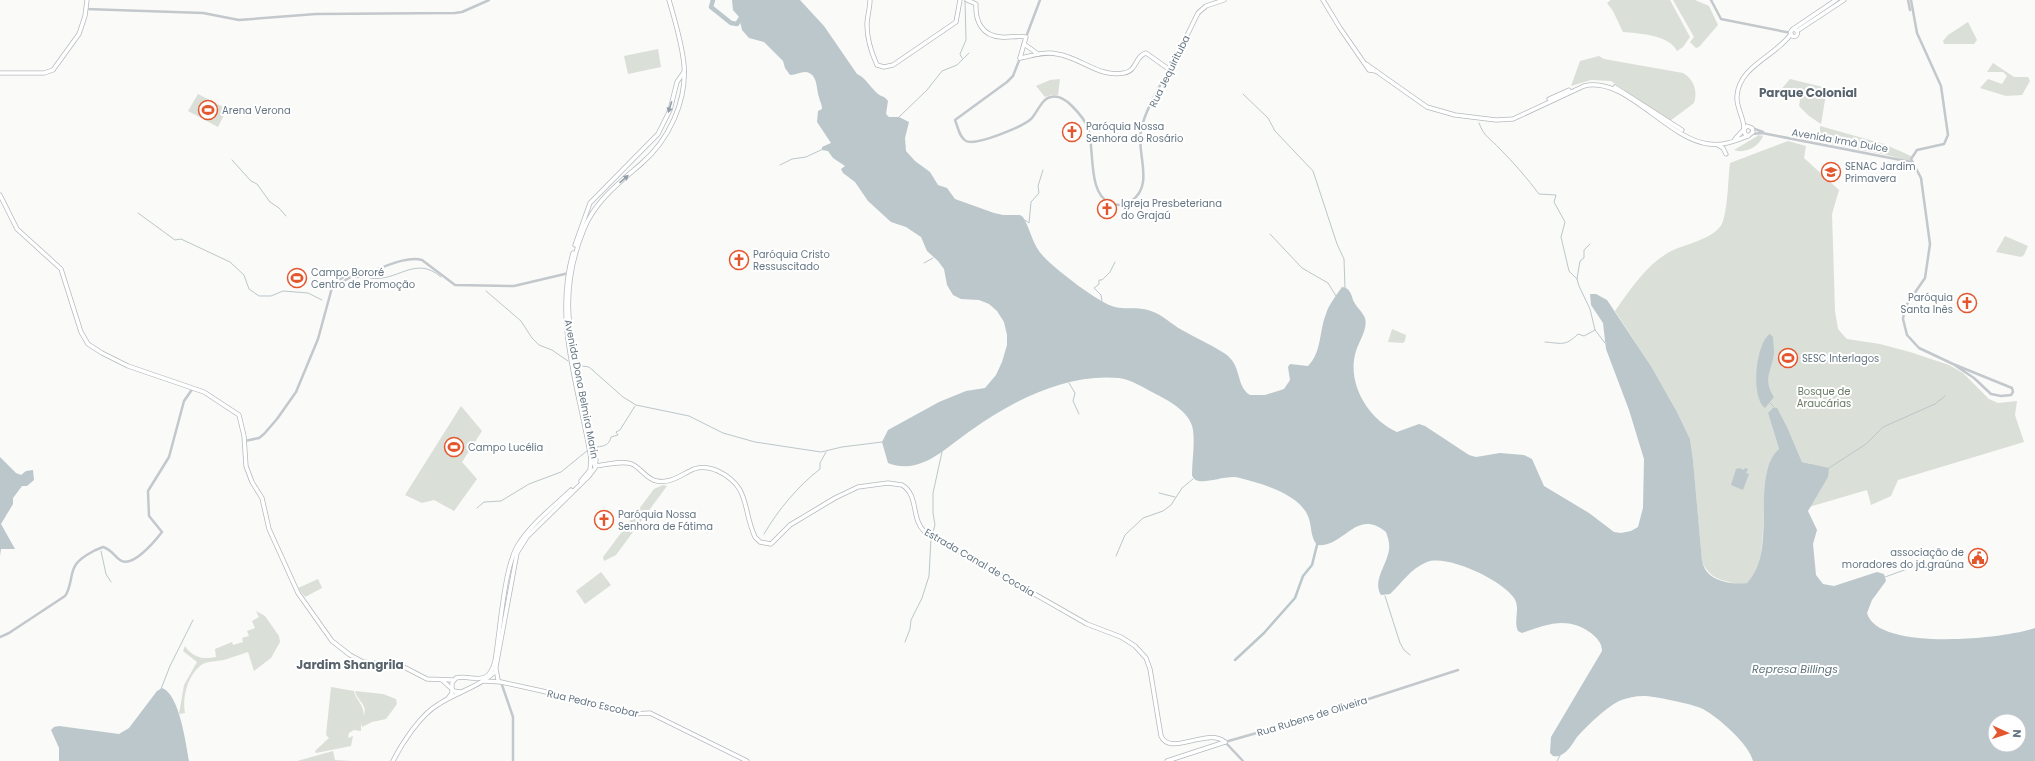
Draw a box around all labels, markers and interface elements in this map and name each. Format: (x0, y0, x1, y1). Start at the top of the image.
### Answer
street label: Rua Jequirituba (1145, 33, 1193, 110)
district label: Parque Colonial (1759, 84, 1857, 101)
sports icon: Arena Verona (197, 99, 219, 121)
one-way arrow (667, 101, 673, 113)
place label: Arena Verona (222, 103, 291, 118)
place label: Paróquia Nossa Senhora do Rosário (1086, 119, 1183, 146)
church icon: Paróquia Nossa Senhora do Rosário (1061, 121, 1083, 143)
street label: Avenida Irmã Dulce (1790, 125, 1889, 156)
place label: SENAC Jardim Primavera (1845, 159, 1915, 186)
school or university icon: SENAC Jardim Primavera (1820, 161, 1842, 183)
one-way arrow (619, 175, 628, 184)
place label: Igreja Presbeteriana do Grajaú (1121, 196, 1222, 223)
church icon: Igreja Presbeteriana do Grajaú (1096, 198, 1118, 220)
place label: Paróquia Cristo Ressuscitado (753, 247, 830, 274)
church icon: Paróquia Cristo Ressuscitado (728, 249, 750, 271)
place label: Campo Bororé Centro de Promoção (311, 265, 415, 292)
sports icon: Campo Bororé Centro de Promoção (286, 267, 308, 289)
place label: Paróquia Santa Inês (1901, 290, 1953, 317)
church icon: Paróquia Santa Inês (1956, 292, 1978, 314)
street label: Avenida Dona Belmira Marin (561, 318, 602, 460)
sports icon: SESC Interlagos (1777, 347, 1799, 369)
place label: SESC Interlagos (1802, 351, 1879, 366)
park label: Bosque de Araucárias (1797, 384, 1851, 411)
sports icon: Campo Lucélia (443, 436, 465, 458)
place label: Campo Lucélia (468, 440, 543, 455)
place label: Paróquia Nossa Senhora de Fátima (618, 507, 713, 534)
church icon: Paróquia Nossa Senhora de Fátima (593, 509, 615, 531)
street label: Estrada Canal de Cocaia (922, 525, 1038, 600)
place label: associação de moradores do jd.graúna (1842, 545, 1964, 572)
public building icon: associação de moradores do jd.graúna (1967, 547, 1989, 569)
district label: Jardim Shangrila (296, 656, 404, 673)
water label: Represa Billings (1752, 661, 1838, 677)
street label: Rua Pedro Escobar (546, 686, 640, 721)
street label: Rua Rubens de Oliveira (1255, 693, 1369, 740)
north arrow (1987, 713, 2027, 753)
text: N (2009, 729, 2025, 738)

